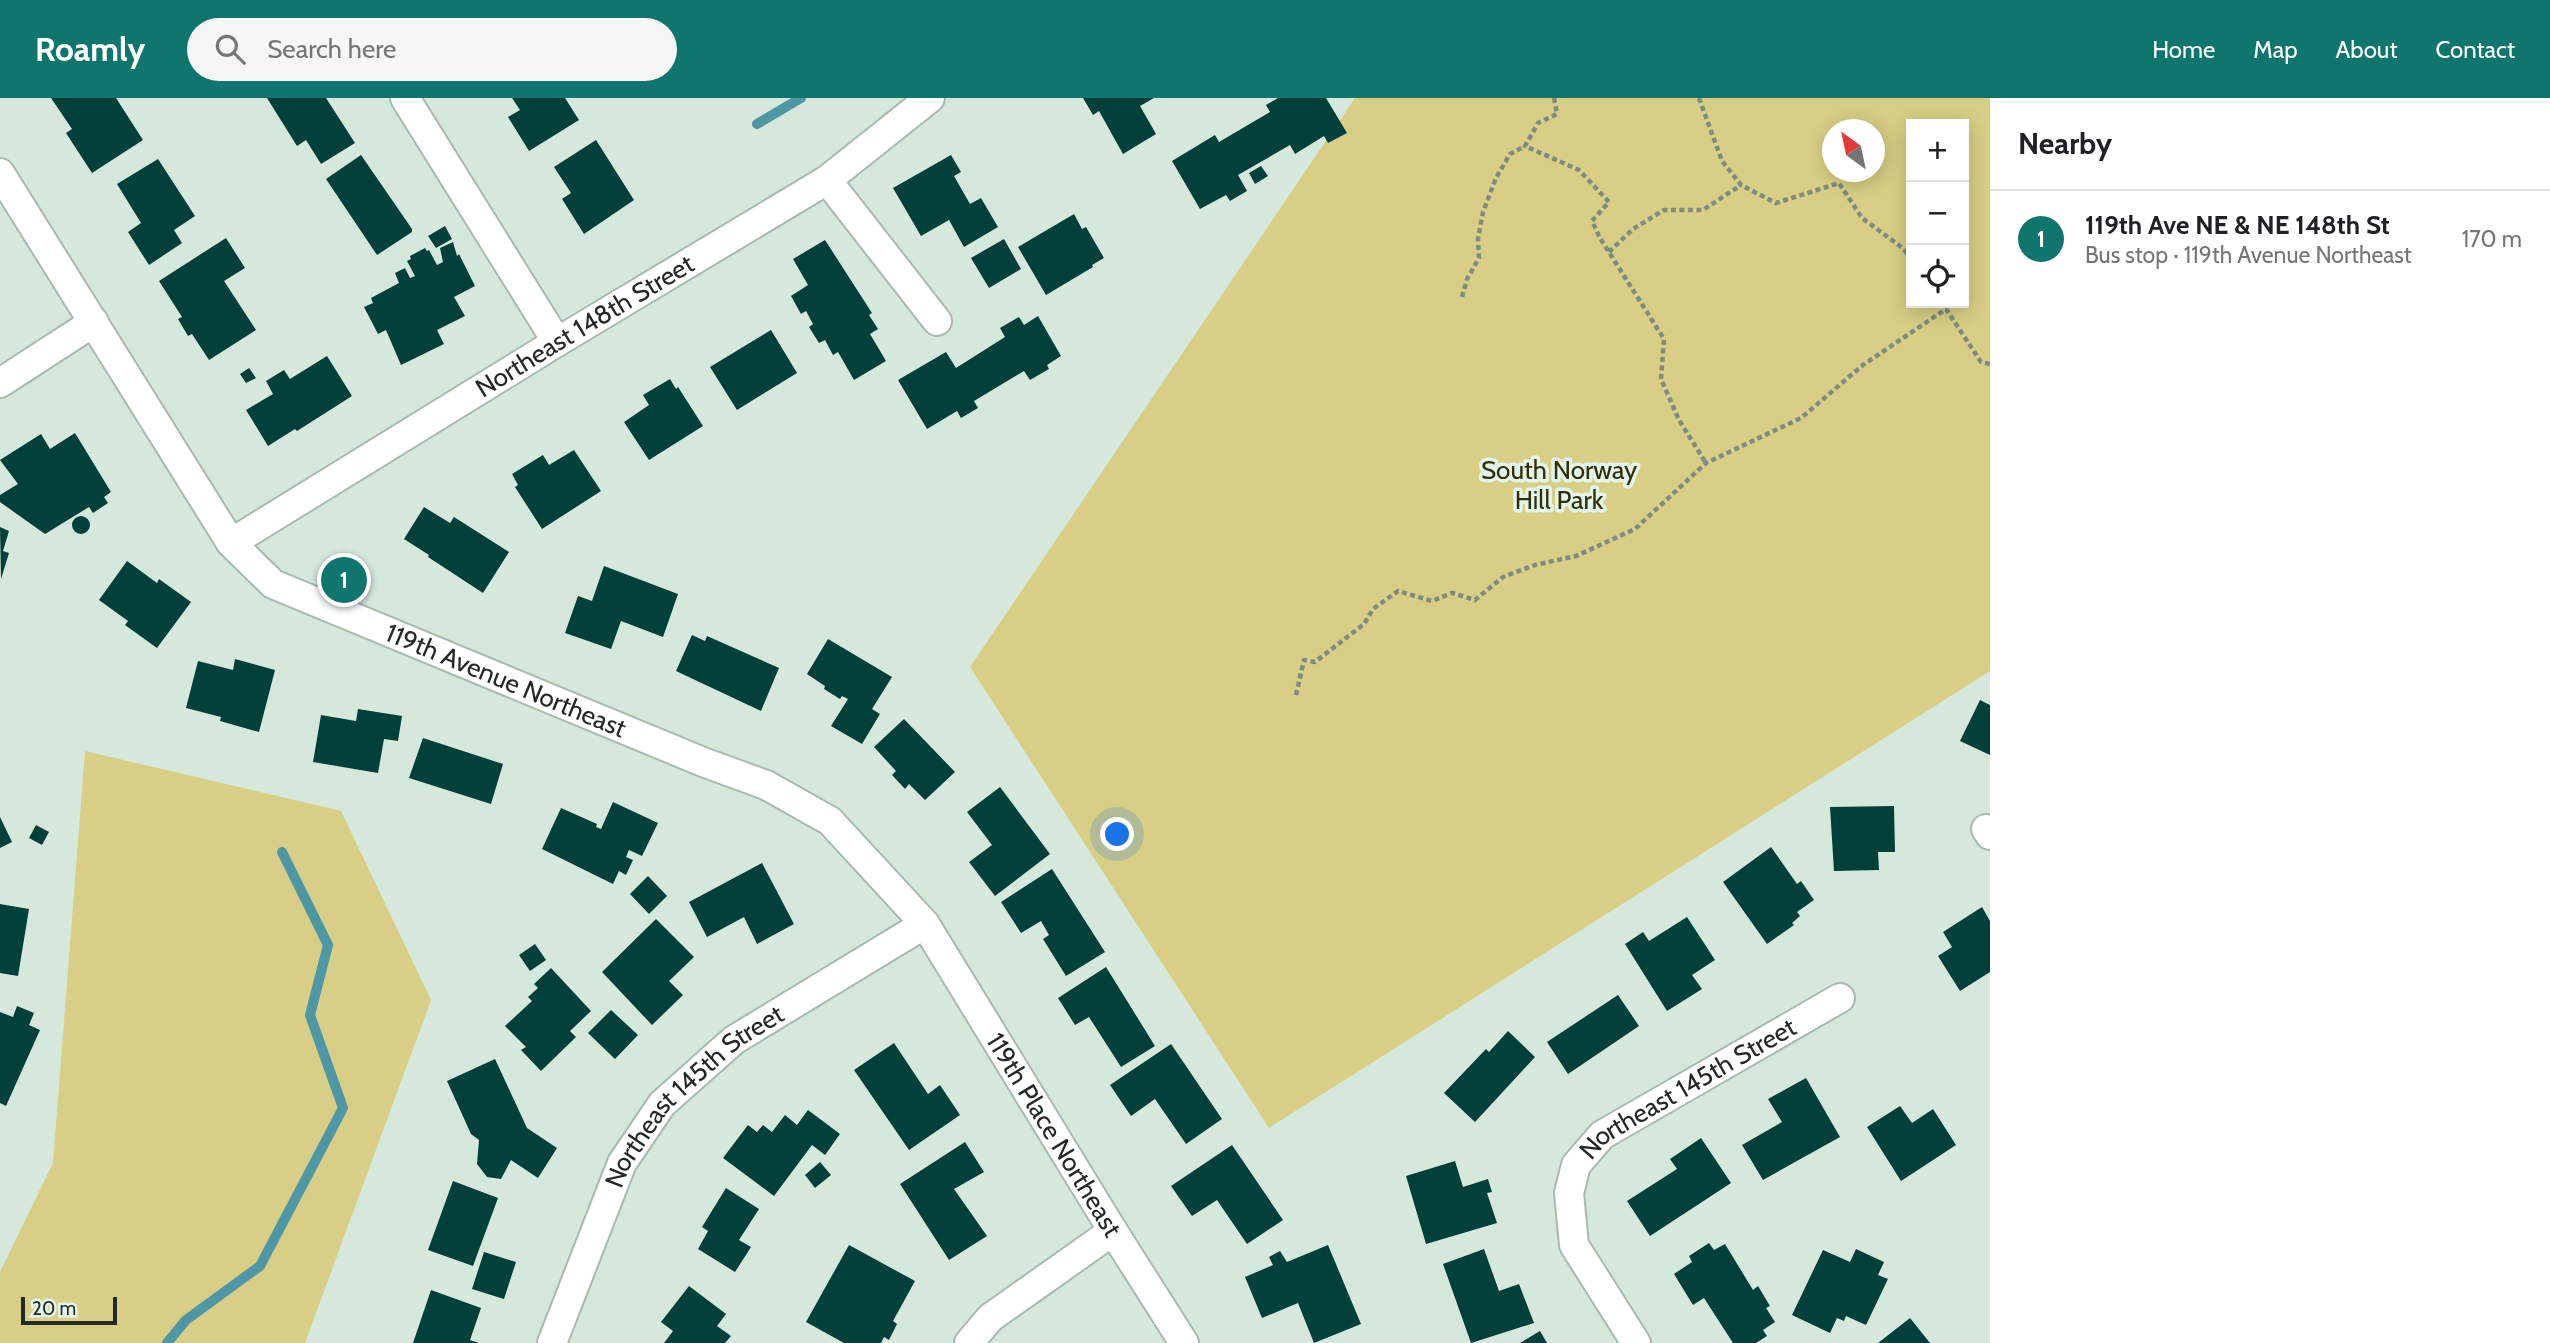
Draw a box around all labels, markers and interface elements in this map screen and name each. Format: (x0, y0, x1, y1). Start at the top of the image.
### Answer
search box (187, 18, 677, 81)
text: Roamly (35, 29, 145, 69)
icon: search (211, 30, 249, 68)
text: Search here (267, 33, 396, 65)
text: Home (2152, 35, 2215, 64)
text: Map (2253, 35, 2298, 64)
text: About (2336, 35, 2398, 64)
text: Contact (2436, 35, 2515, 64)
north arrow (1822, 119, 1885, 182)
map controls (1906, 119, 1969, 308)
button: + (1906, 119, 1969, 182)
text: Nearby (2018, 125, 2112, 162)
button: − (1906, 182, 1969, 245)
text: 119th Ave NE & NE 148th St (2085, 209, 2390, 241)
text: 1 (2037, 225, 2045, 253)
text: 170 m (2462, 225, 2522, 253)
text: Bus stop · 119th Avenue Northeast (2085, 241, 2411, 269)
button: locate (1906, 245, 1969, 308)
street label: Northeast 148th Street (470, 248, 700, 404)
park label: South Norway Hill Park (1481, 454, 1637, 516)
pin: 1 (321, 554, 367, 606)
street label: 119th Avenue Northeast (381, 616, 631, 745)
your location (1100, 817, 1134, 851)
street label: Northeast 145th Street (598, 998, 790, 1192)
street label: Northeast 145th Street (1572, 1011, 1802, 1166)
street label: 119th Place Northeast (979, 1027, 1129, 1243)
scale bar (21, 1294, 117, 1326)
text: 20 m (32, 1297, 76, 1320)

